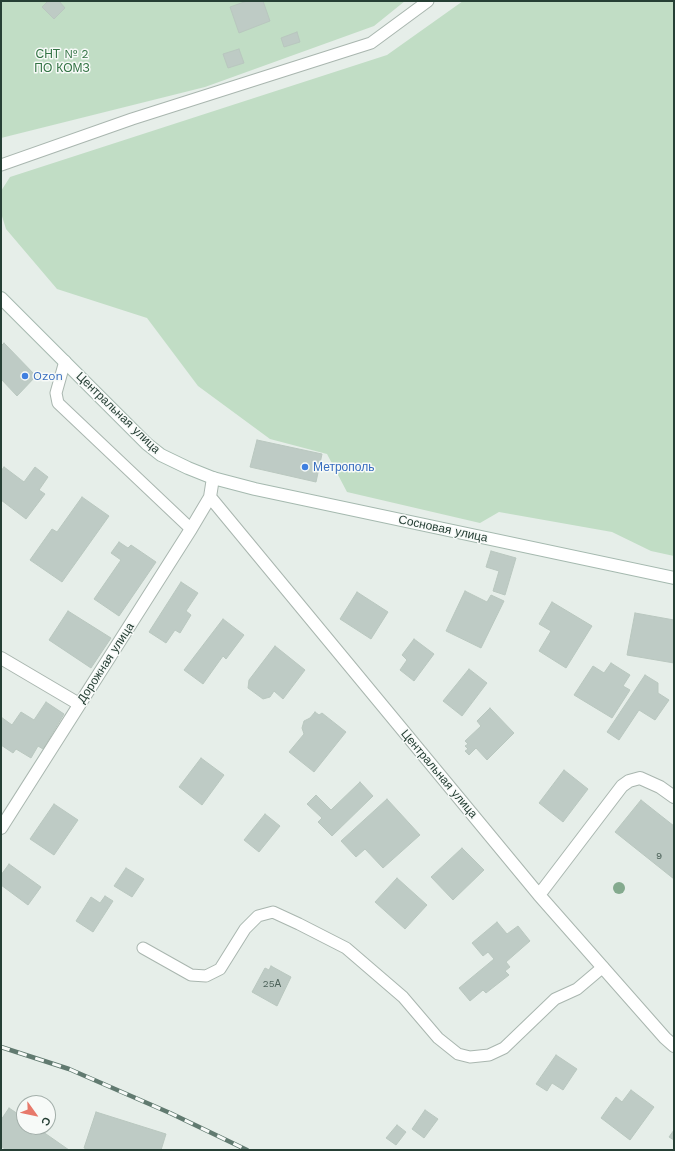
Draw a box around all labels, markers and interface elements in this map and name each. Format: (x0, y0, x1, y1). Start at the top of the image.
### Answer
park label: СНТ № 2 ПО КОМЗ (34, 47, 90, 75)
place label: Ozon (33, 369, 63, 383)
street label: Центральная улица (73, 369, 163, 457)
marker: Ozon (20, 371, 30, 381)
place label: Метрополь (313, 460, 374, 474)
marker: Метрополь (300, 462, 310, 472)
street label: Сосновая улица (397, 512, 489, 546)
street label: Дорожная улица (75, 620, 137, 706)
street label: Центральная улица (398, 727, 480, 821)
house number: 9 (656, 850, 662, 862)
house number: 25А (263, 978, 281, 990)
north arrow (16, 1095, 56, 1135)
text: С (38, 1114, 53, 1128)

